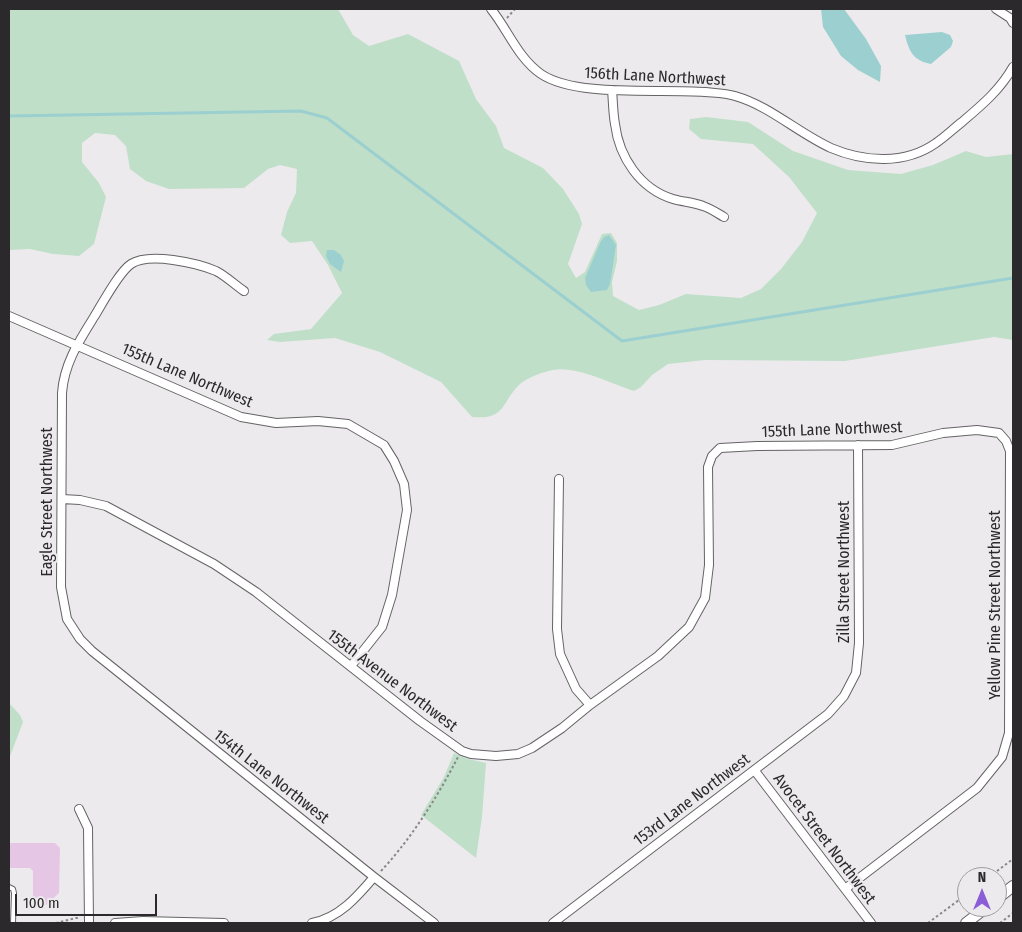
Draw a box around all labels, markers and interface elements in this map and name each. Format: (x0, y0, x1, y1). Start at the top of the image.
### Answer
street label: 156th Lane Northwest (584, 64, 726, 90)
street label: 155th Lane Northwest (118, 340, 256, 412)
street label: 155th Lane Northwest (761, 418, 903, 442)
street label: Eagle Street Northwest (38, 427, 58, 577)
street label: Zilla Street Northwest (835, 501, 855, 643)
street label: Yellow Pine Street Northwest (986, 510, 1006, 700)
street label: 155th Avenue Northwest (323, 626, 461, 736)
street label: 154th Lane Northwest (209, 726, 333, 828)
street label: 153rd Lane Northwest (630, 750, 754, 850)
street label: Avocet Street Northwest (769, 770, 879, 908)
north arrow (957, 867, 1007, 917)
text: N (978, 869, 986, 886)
scale bar (18, 884, 160, 916)
text: 100 m (23, 894, 60, 912)

